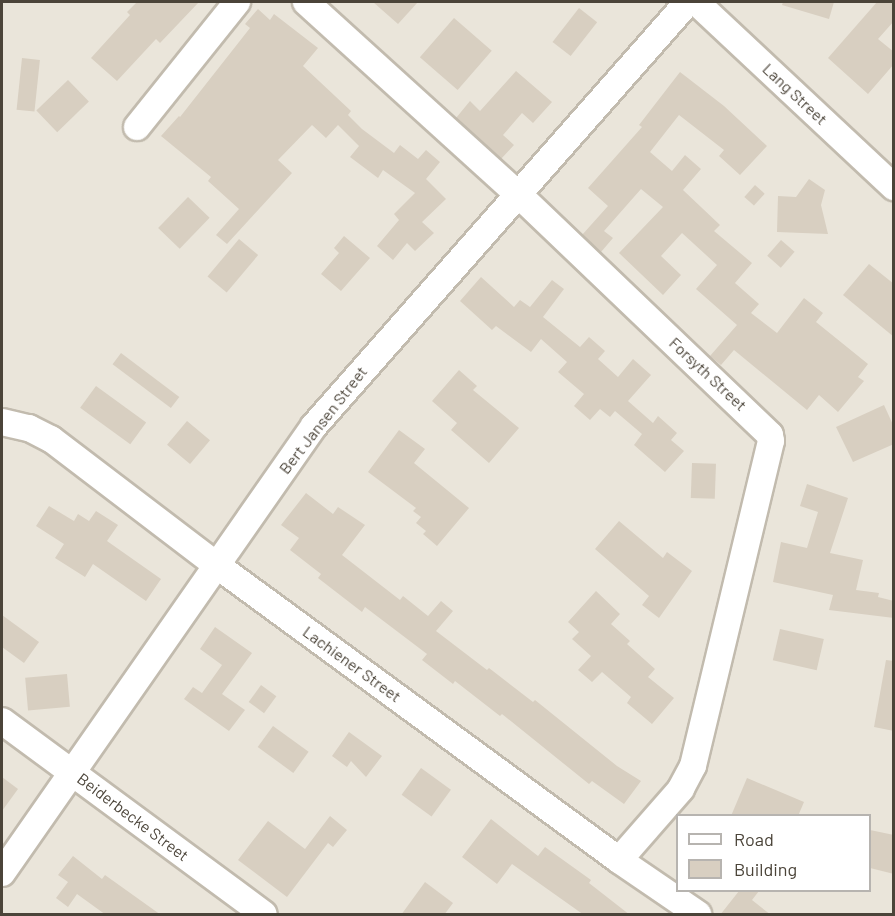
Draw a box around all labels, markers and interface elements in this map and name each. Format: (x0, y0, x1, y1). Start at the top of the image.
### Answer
street label: Lang Street (759, 59, 831, 129)
street label: Forsyth Street (665, 333, 751, 415)
street label: Bert Jansen Street (275, 362, 371, 478)
street label: Lachiener Street (299, 622, 405, 706)
street label: Beiderbecke Street (74, 769, 192, 865)
legend (676, 814, 871, 892)
text: Road (734, 828, 774, 850)
text: Building (734, 858, 797, 880)

